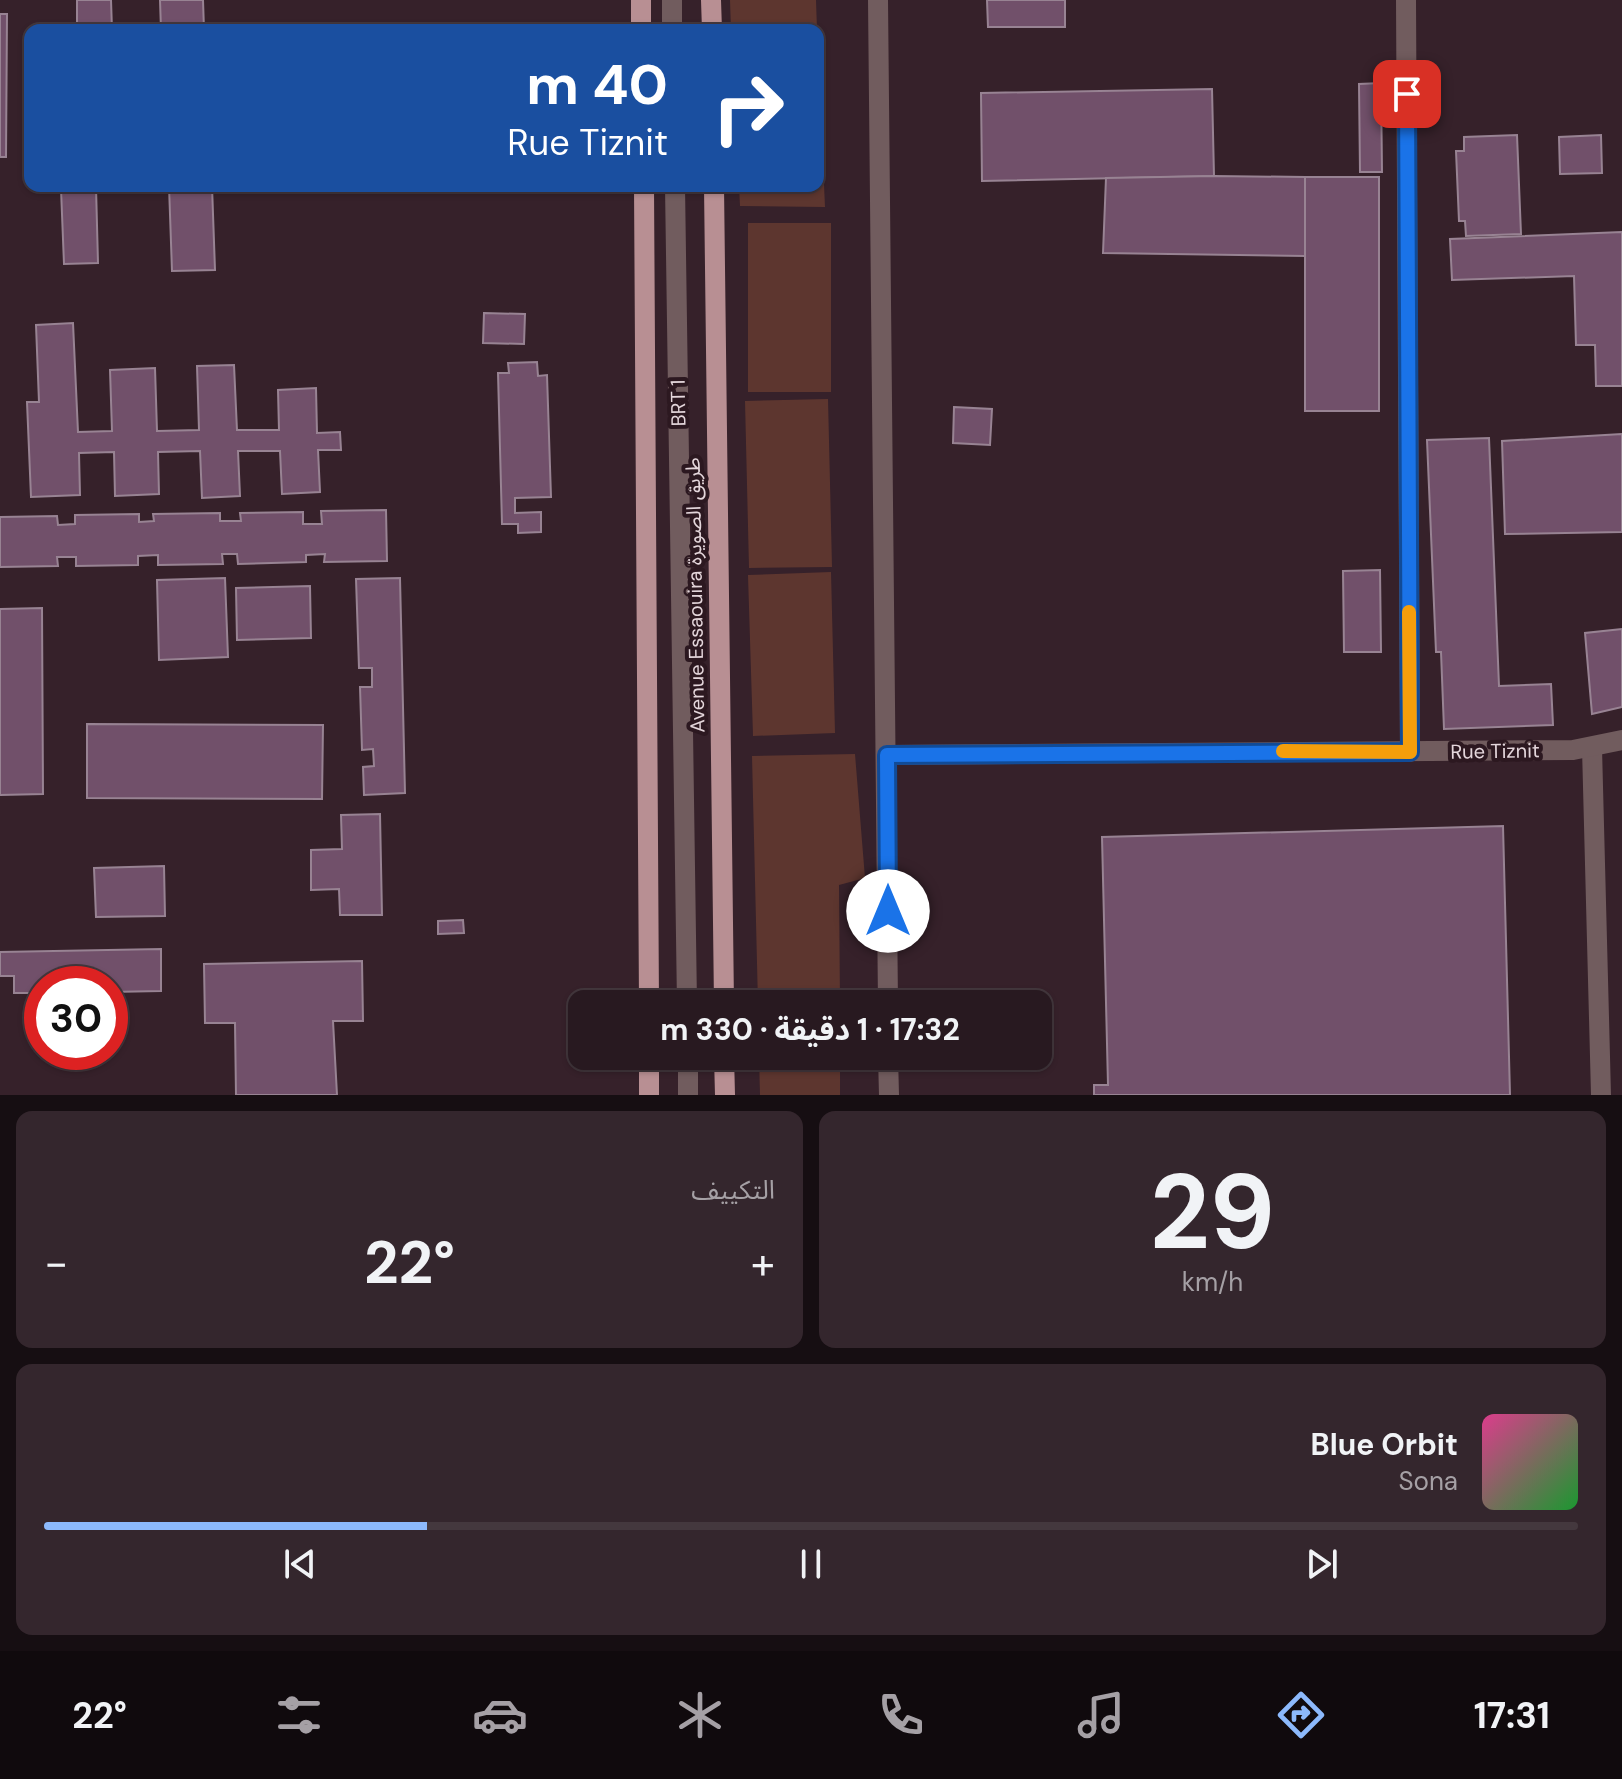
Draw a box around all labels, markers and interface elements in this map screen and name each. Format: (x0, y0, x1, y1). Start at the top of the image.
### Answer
text: 40 m (526, 48, 668, 121)
icon: right (696, 56, 800, 160)
pin (1373, 60, 1441, 128)
icon: arrive (1385, 72, 1429, 116)
text: Rue Tiznit (507, 119, 668, 166)
street label: BRT 1 (665, 379, 691, 427)
street label: Avenue Essaouira طريق الصويرة (680, 457, 710, 733)
street label: Rue Tiznit (1450, 737, 1540, 765)
position arrow (846, 869, 930, 953)
speed limit sign: 30 (24, 966, 128, 1070)
text: 17:32 · 1 دقيقة · 330 m (660, 1010, 960, 1049)
text: 29 (1150, 1145, 1275, 1280)
text: التكييف (691, 1173, 775, 1207)
text: 22° (364, 1223, 455, 1302)
text: − (44, 1234, 68, 1292)
text: + (751, 1234, 775, 1292)
text: km/h (1182, 1265, 1243, 1299)
text: Blue Orbit (1311, 1425, 1458, 1464)
text: Sona (1398, 1464, 1458, 1498)
icon: previous (278, 1542, 322, 1586)
icon: pause (789, 1542, 833, 1586)
icon: next (1300, 1542, 1344, 1586)
icon: filters (271, 1687, 327, 1743)
icon: car (472, 1687, 528, 1743)
icon: climate (672, 1687, 728, 1743)
icon: phone (873, 1687, 929, 1743)
icon: music (1073, 1687, 1129, 1743)
icon: directions (1273, 1687, 1329, 1743)
text: 22° (72, 1692, 127, 1739)
text: 17:31 (1474, 1692, 1550, 1739)

